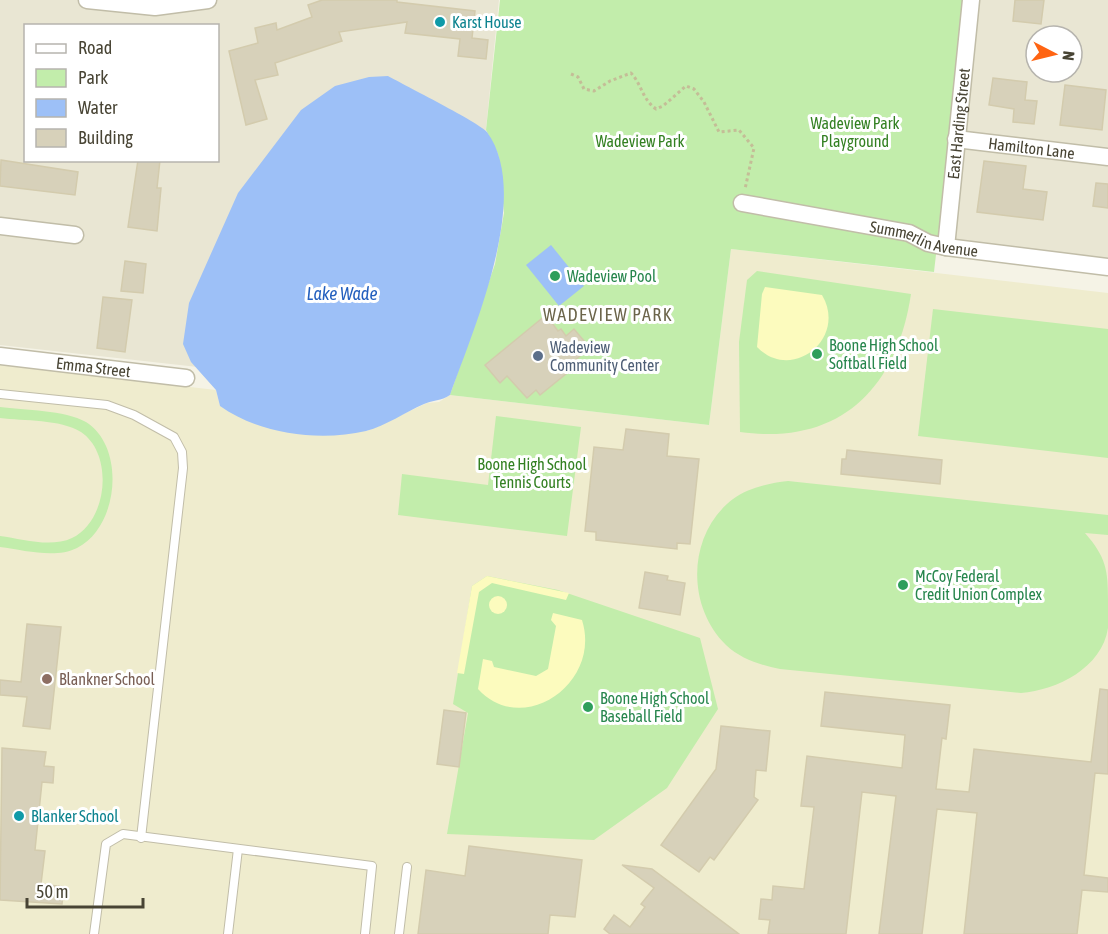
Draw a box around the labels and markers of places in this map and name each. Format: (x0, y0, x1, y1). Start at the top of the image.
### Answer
place label: Karst House (452, 13, 522, 31)
marker: Karst House (433, 15, 447, 29)
place label: Wadeview Pool (567, 267, 657, 285)
marker: Wadeview Pool (548, 269, 562, 283)
place label: Boone High School Softball Field (829, 336, 939, 372)
place label: Wadeview Community Center (550, 338, 659, 375)
marker: Boone High School Softball Field (810, 347, 824, 361)
marker: Wadeview Community Center (531, 349, 545, 363)
place label: McCoy Federal Credit Union Complex (915, 567, 1043, 604)
marker: McCoy Federal Credit Union Complex (896, 578, 910, 592)
place label: Blankner School (59, 670, 155, 688)
marker: Blankner School (40, 672, 54, 686)
place label: Boone High School Baseball Field (600, 689, 710, 725)
marker: Boone High School Baseball Field (581, 700, 595, 714)
place label: Blanker School (31, 807, 119, 825)
marker: Blanker School (12, 809, 26, 823)

